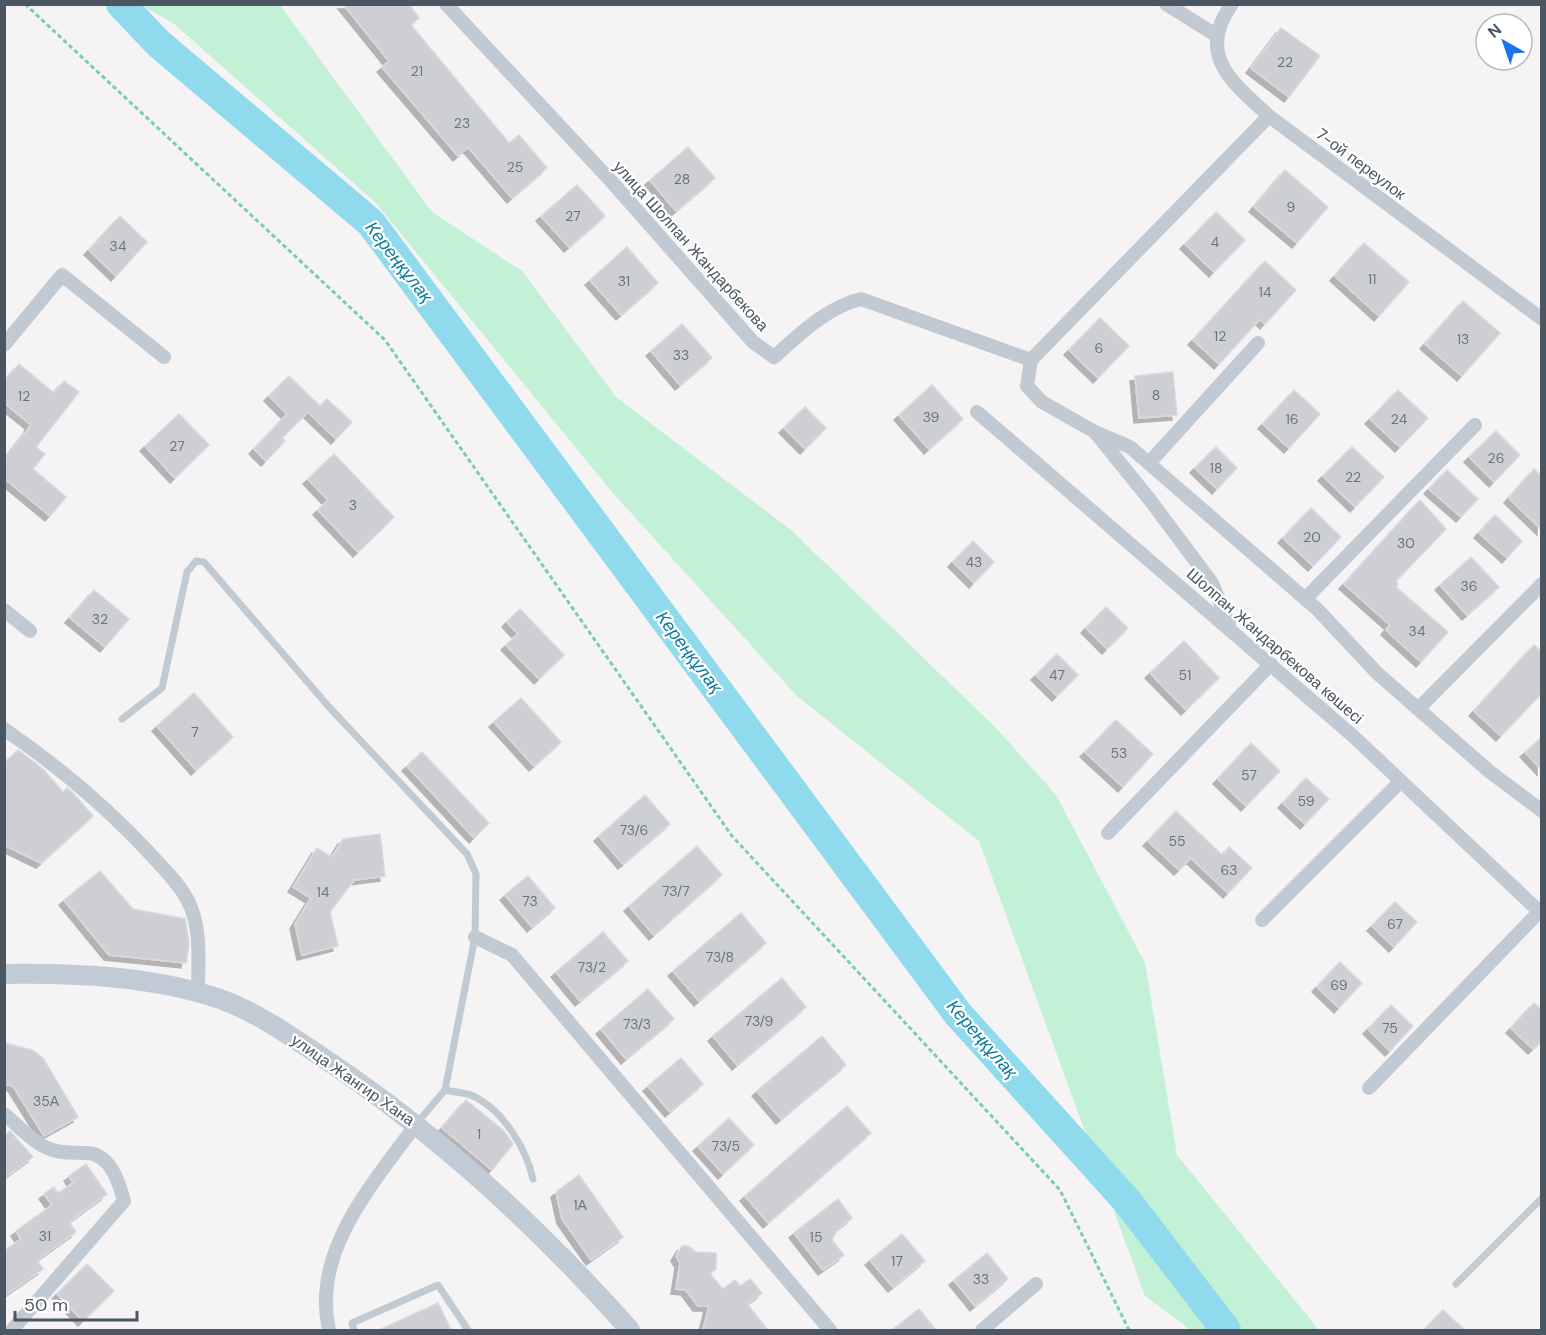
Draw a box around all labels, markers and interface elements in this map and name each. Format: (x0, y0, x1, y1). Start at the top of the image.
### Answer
north arrow (1474, 12, 1534, 72)
text: N (1483, 19, 1506, 43)
house number: 22 (1277, 53, 1293, 71)
house number: 21 (411, 62, 423, 80)
house number: 23 (454, 114, 470, 132)
street label: 7-ой переулок (1312, 123, 1411, 205)
street label: улица Шолпан Жандарбекова (609, 156, 773, 336)
house number: 25 (507, 158, 523, 176)
house number: 28 (674, 170, 690, 188)
house number: 9 (1287, 198, 1296, 216)
house number: 27 (565, 207, 581, 225)
water label: Кереңқұлақ (360, 217, 439, 309)
house number: 4 (1211, 233, 1220, 251)
house number: 34 (110, 237, 127, 255)
house number: 11 (1368, 270, 1376, 288)
house number: 31 (618, 272, 630, 290)
house number: 14 (1259, 283, 1272, 301)
house number: 12 (1214, 327, 1226, 345)
house number: 13 (1457, 330, 1469, 348)
house number: 6 (1095, 339, 1103, 357)
house number: 33 (673, 346, 689, 364)
house number: 8 (1152, 386, 1160, 404)
house number: 12 (18, 387, 30, 405)
house number: 39 (923, 408, 940, 426)
house number: 16 (1285, 410, 1299, 428)
house number: 24 (1391, 410, 1408, 428)
house number: 27 (169, 437, 185, 455)
house number: 26 (1488, 449, 1504, 467)
house number: 18 (1210, 459, 1222, 477)
house number: 22 (1345, 468, 1361, 486)
house number: 3 (349, 496, 357, 514)
house number: 20 (1303, 528, 1321, 546)
house number: 30 (1397, 534, 1415, 552)
house number: 43 (966, 553, 982, 571)
street label: Шолпан Жандарбекова көшесі (1182, 563, 1368, 729)
house number: 36 (1460, 577, 1478, 595)
water label: Кереңқұлақ (650, 606, 729, 699)
house number: 32 (92, 610, 108, 628)
house number: 34 (1409, 622, 1426, 640)
house number: 47 (1049, 666, 1065, 684)
house number: 51 (1179, 666, 1191, 684)
house number: 7 (191, 723, 199, 741)
house number: 53 (1111, 744, 1127, 762)
house number: 57 (1241, 766, 1257, 784)
house number: 59 (1298, 792, 1315, 810)
house number: 73/6 (620, 821, 648, 839)
house number: 55 (1168, 832, 1186, 850)
house number: 63 (1220, 861, 1238, 879)
house number: 73/7 (662, 882, 690, 900)
house number: 14 (317, 883, 330, 901)
house number: 73 (522, 892, 538, 910)
house number: 67 (1387, 915, 1403, 933)
house number: 73/8 (706, 948, 734, 966)
house number: 73/2 (578, 958, 606, 976)
house number: 69 (1330, 976, 1348, 994)
water label: Кереңқұлақ (941, 995, 1024, 1084)
house number: 73/9 (745, 1012, 773, 1030)
house number: 73/3 (623, 1015, 651, 1033)
house number: 75 (1382, 1019, 1398, 1037)
street label: улица Жангир Хана (287, 1029, 419, 1131)
house number: 35А (33, 1092, 60, 1110)
house number: 1 (477, 1125, 481, 1143)
house number: 73/5 (712, 1137, 740, 1155)
house number: 1А (573, 1196, 588, 1214)
house number: 31 (39, 1227, 51, 1245)
house number: 15 (810, 1228, 822, 1246)
house number: 17 (891, 1252, 903, 1270)
house number: 33 (973, 1270, 989, 1288)
scale bar (15, 1284, 136, 1322)
text: 50 m (24, 1293, 68, 1317)

